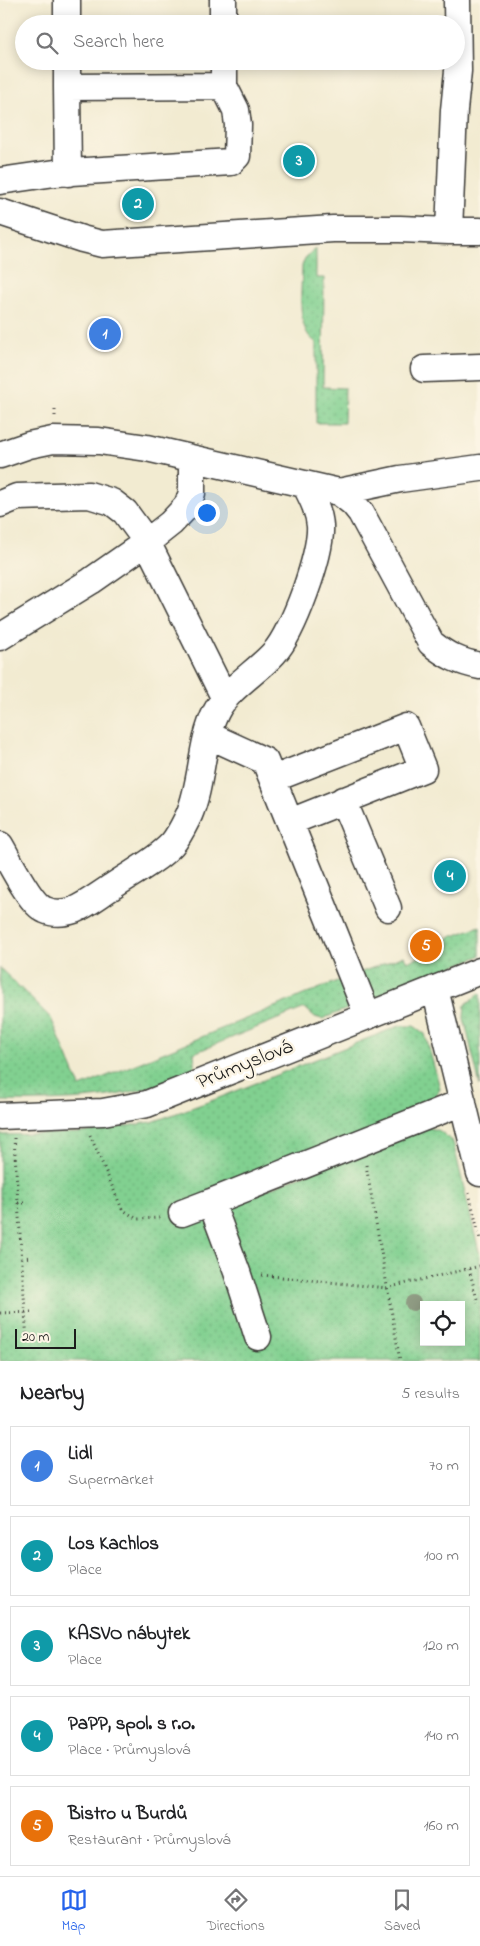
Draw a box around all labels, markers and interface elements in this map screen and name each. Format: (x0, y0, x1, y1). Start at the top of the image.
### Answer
search box (15, 15, 465, 70)
icon: search (33, 29, 61, 57)
text: Search here (73, 29, 164, 56)
pin: 3 (283, 142, 315, 180)
pin: 2 (122, 185, 154, 223)
pin: 1 (89, 315, 121, 353)
your location (194, 500, 220, 526)
pin: 4 (434, 857, 466, 895)
pin: 5 (410, 927, 442, 965)
street label: Průmyslová (192, 1032, 299, 1100)
map controls (420, 1301, 465, 1346)
button: locate (420, 1301, 465, 1346)
scale bar (15, 1326, 76, 1349)
text: 20 m (22, 1327, 49, 1348)
text: Nearby (20, 1379, 84, 1409)
text: 5 results (401, 1382, 460, 1406)
text: Lidl (68, 1441, 92, 1468)
text: 1 (34, 1454, 40, 1478)
text: 70 m (429, 1454, 459, 1478)
text: Supermarket (68, 1468, 154, 1492)
text: Los Kachlos (68, 1531, 159, 1558)
text: 2 (33, 1544, 41, 1568)
text: 100 m (424, 1544, 459, 1568)
text: Place (68, 1558, 102, 1582)
text: KASVO nábytek (68, 1621, 190, 1648)
text: 3 (34, 1634, 40, 1658)
text: 120 m (423, 1634, 459, 1658)
text: Place (68, 1648, 102, 1672)
text: PaPP, spol. s r.o. (68, 1711, 195, 1738)
text: 4 (34, 1724, 40, 1748)
text: 140 m (424, 1724, 459, 1748)
text: Place · Průmyslová (68, 1738, 190, 1762)
text: Bistro u Burdů (68, 1801, 187, 1828)
text: 5 (32, 1814, 42, 1838)
text: 160 m (424, 1814, 459, 1838)
text: Restaurant · Průmyslová (68, 1828, 231, 1852)
tab: Map (60, 1886, 88, 1937)
tab: Directions (207, 1886, 265, 1937)
tab: Saved (384, 1886, 420, 1937)

